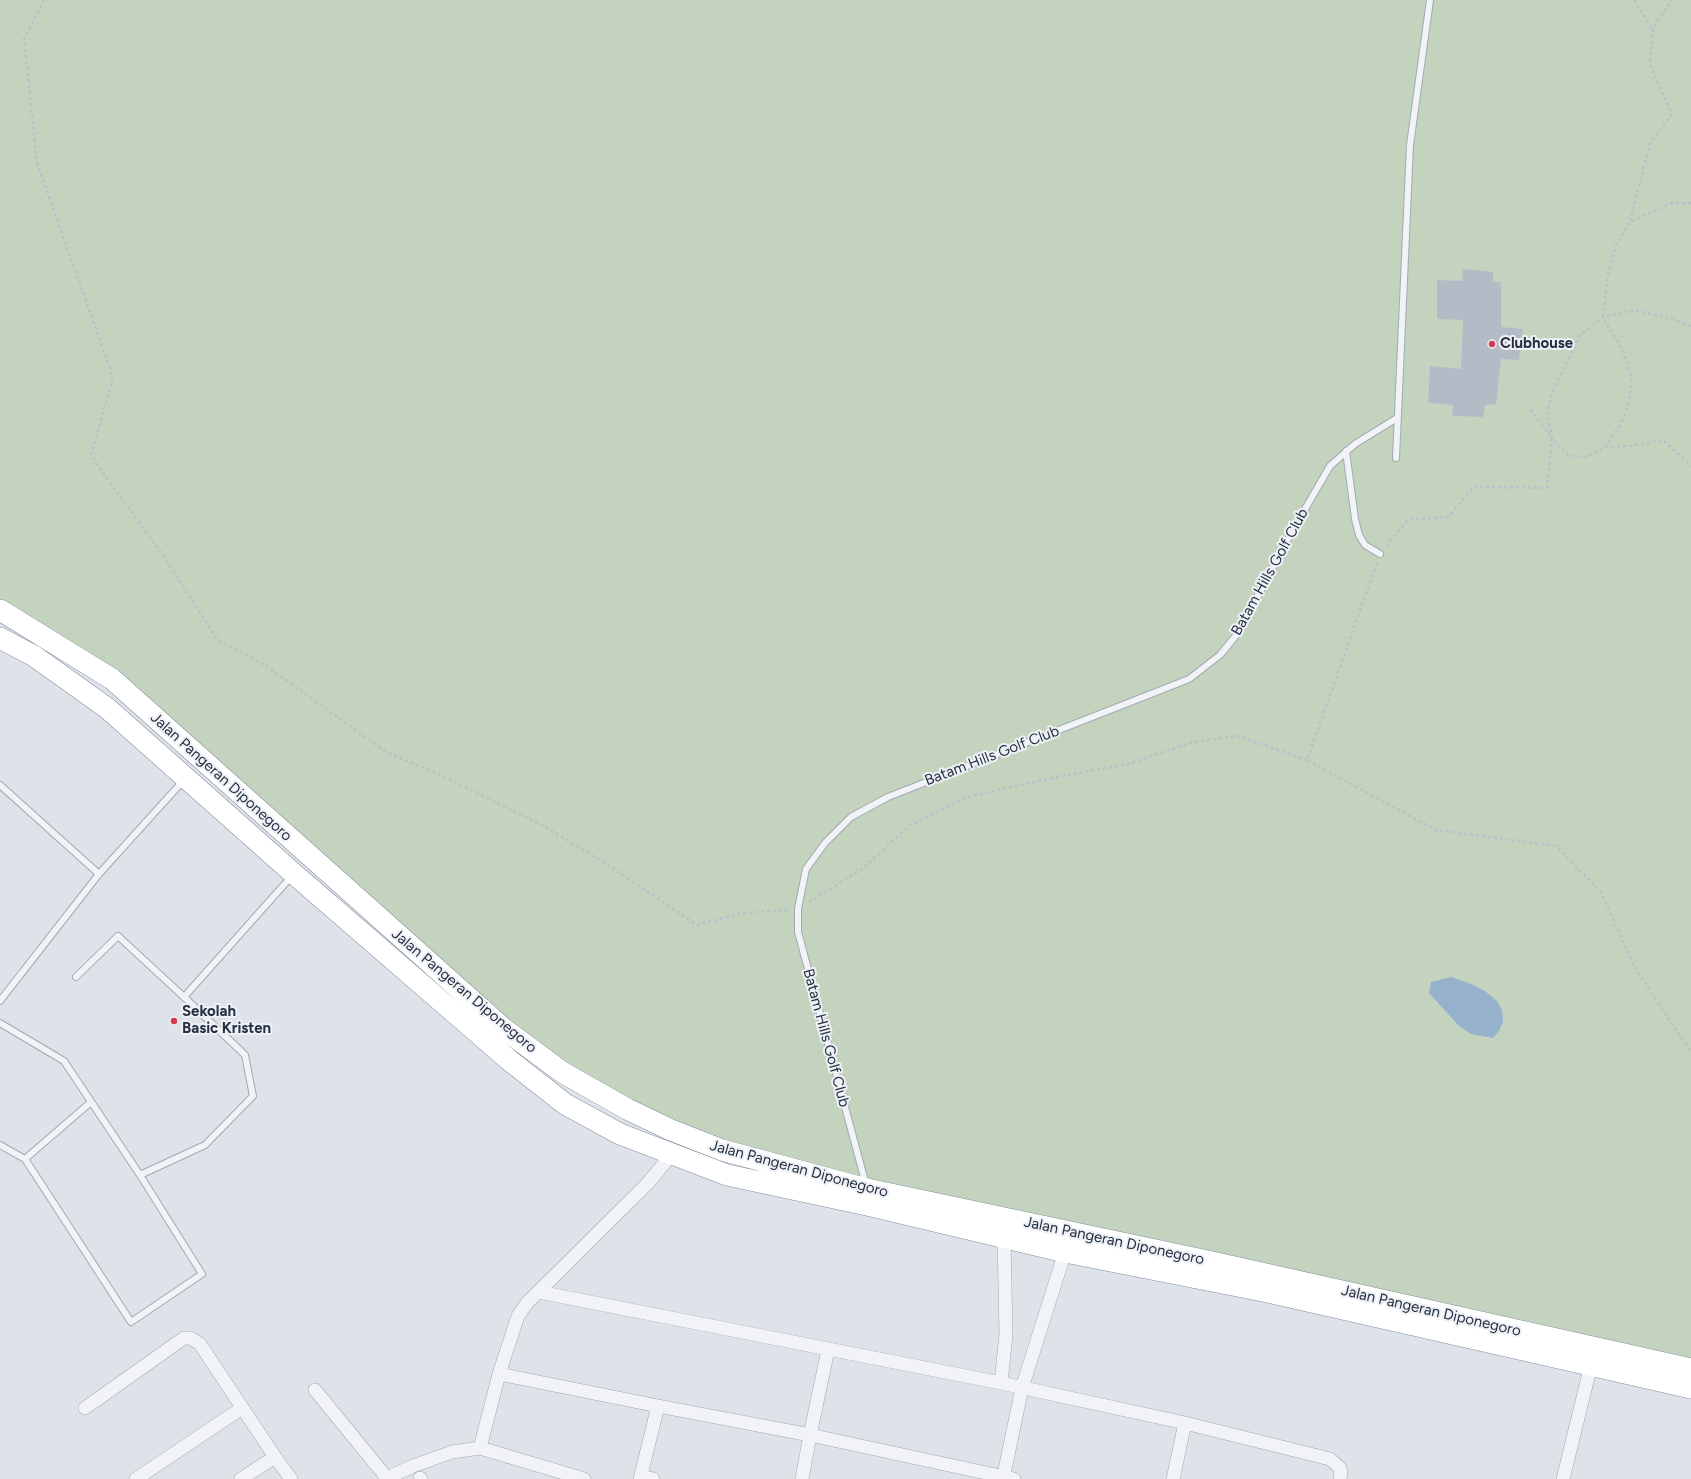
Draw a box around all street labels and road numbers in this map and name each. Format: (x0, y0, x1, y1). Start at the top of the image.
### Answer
street label: Batam Hills Golf Club (1228, 505, 1312, 639)
street label: Jalan Pangeran Diponegoro (147, 709, 295, 845)
street label: Batam Hills Golf Club (922, 722, 1062, 790)
street label: Jalan Pangeran Diponegoro (388, 925, 540, 1057)
street label: Batam Hills Golf Club (799, 967, 853, 1109)
street label: Jalan Pangeran Diponegoro (708, 1137, 890, 1201)
street label: Jalan Pangeran Diponegoro (1022, 1213, 1206, 1269)
street label: Jalan Pangeran Diponegoro (1339, 1282, 1523, 1340)

